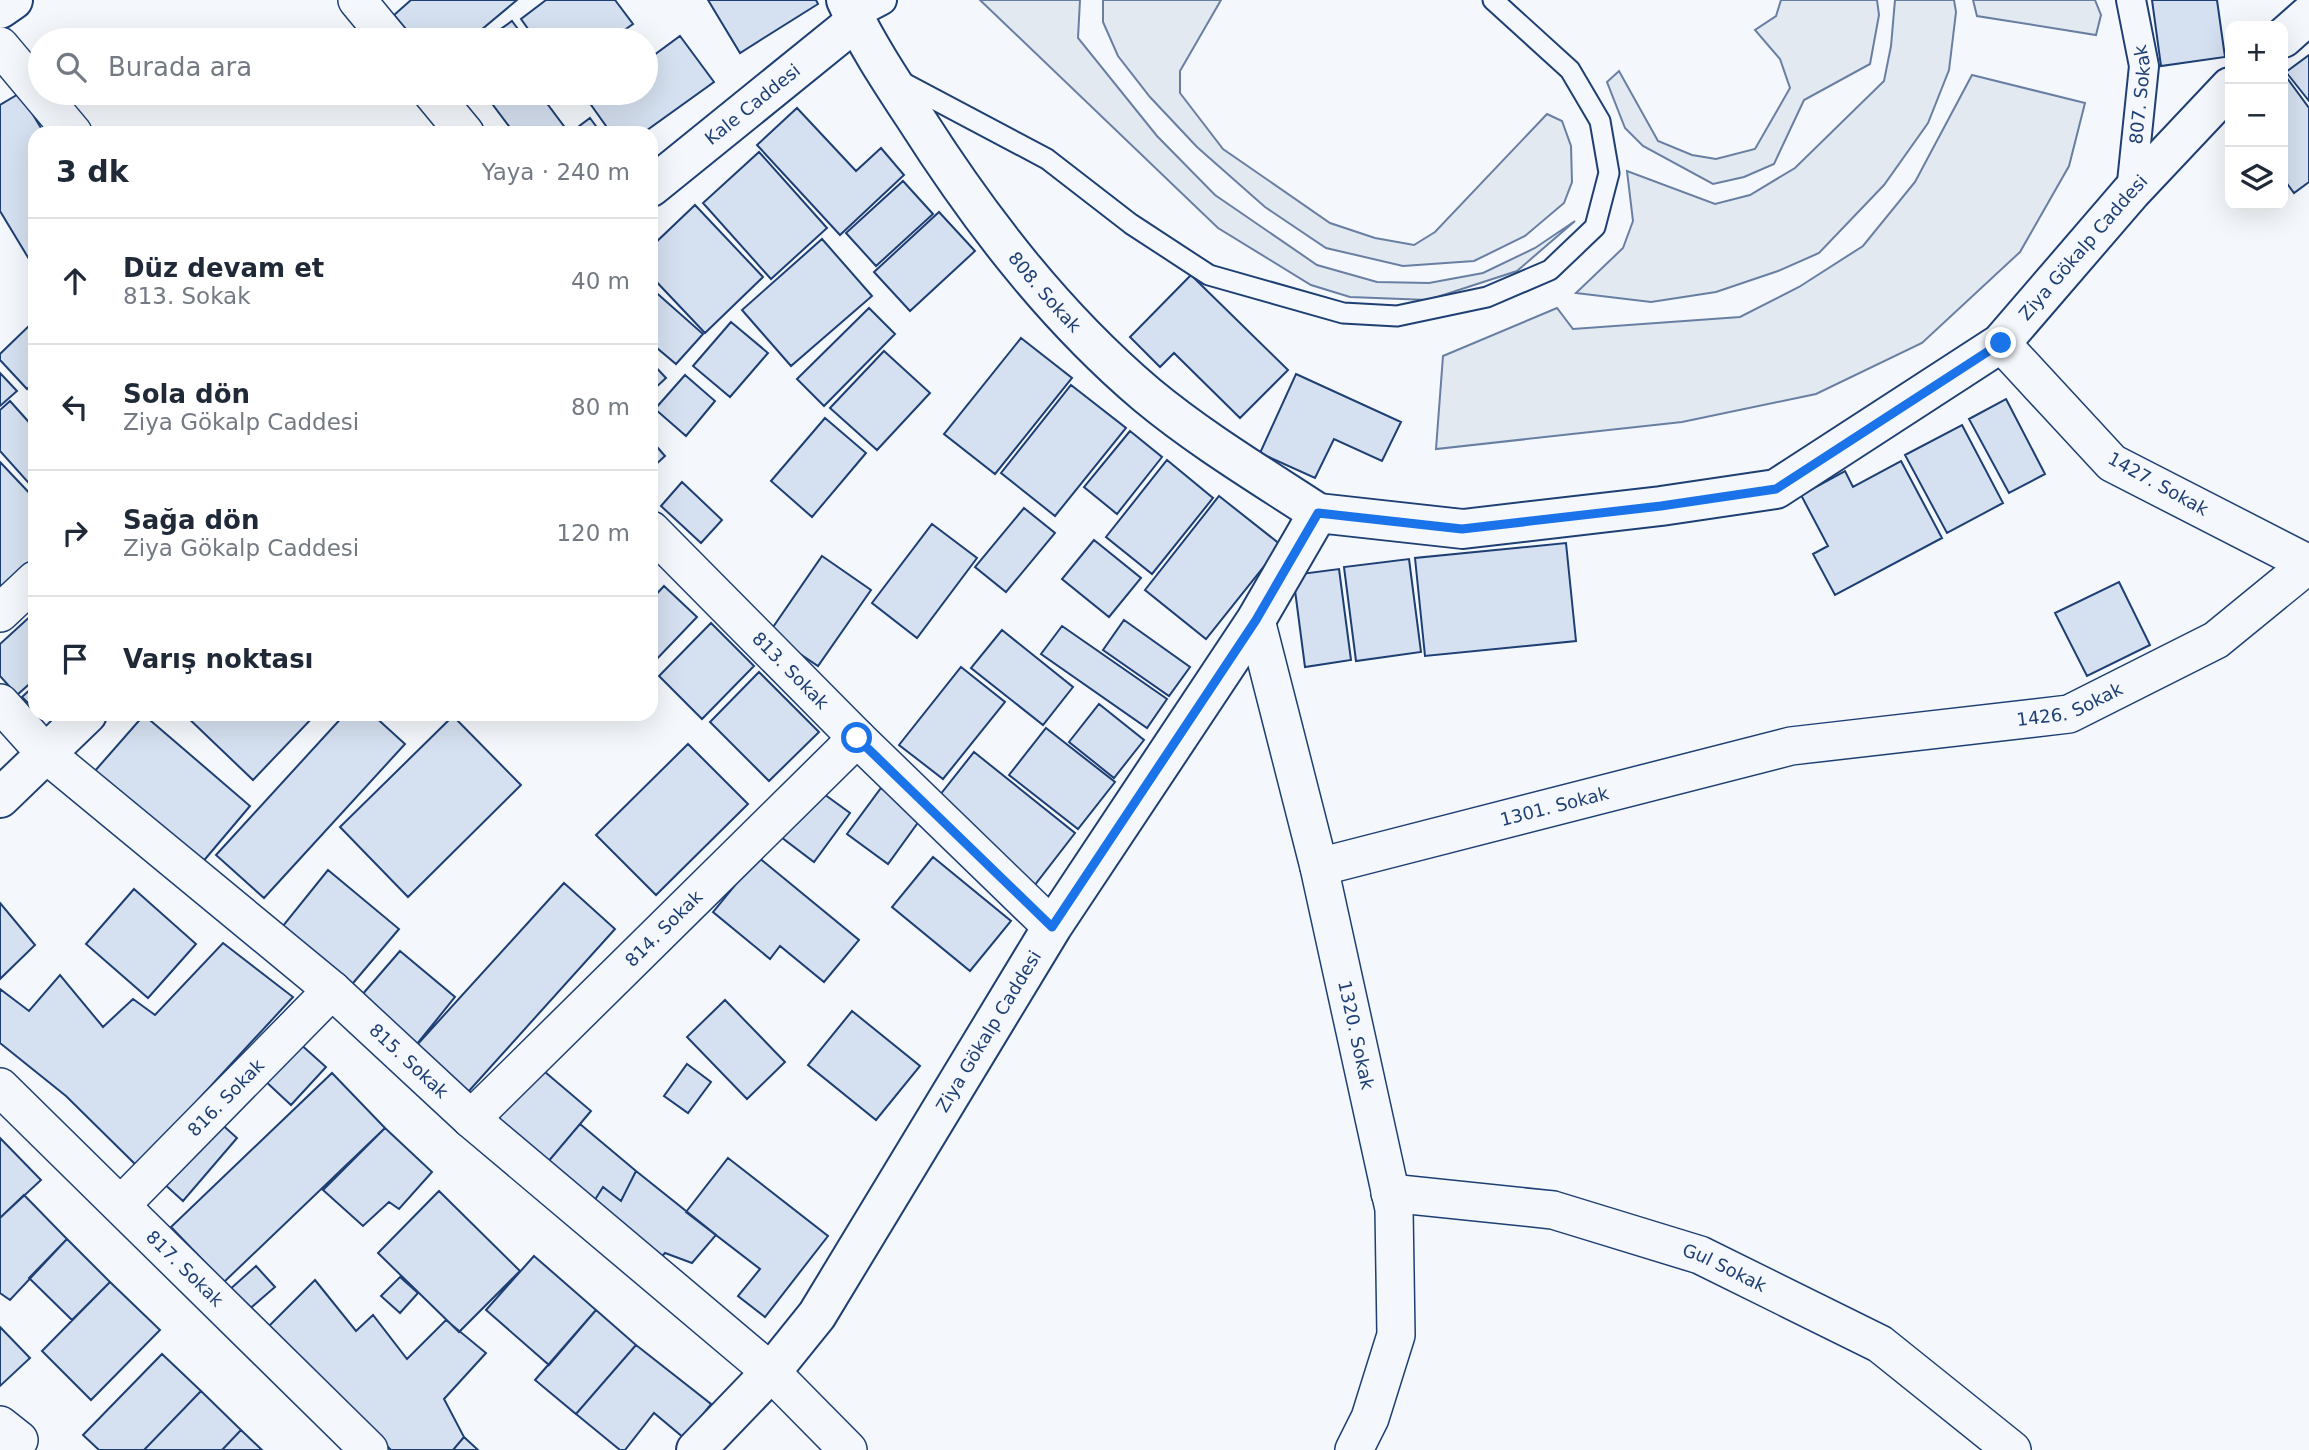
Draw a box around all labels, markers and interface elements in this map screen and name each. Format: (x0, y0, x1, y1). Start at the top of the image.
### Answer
map controls (2225, 21, 2288, 210)
button: + (2225, 21, 2288, 84)
search box (28, 28, 658, 105)
street label: 807. Sokak (2125, 43, 2154, 145)
icon: search (52, 48, 90, 86)
text: Burada ara (108, 52, 252, 82)
street label: Kale Caddesi (701, 59, 804, 149)
button: − (2225, 84, 2288, 147)
button: layers (2225, 147, 2288, 210)
text: 3 dk (56, 154, 129, 189)
text: Yaya · 240 m (482, 159, 630, 185)
street label: Ziya Gökalp Caddesi (2014, 170, 2151, 324)
street label: 808. Sokak (1004, 247, 1086, 337)
text: Düz devam et (123, 253, 324, 283)
icon: ahead (56, 262, 94, 300)
text: 40 m (571, 268, 630, 294)
text: 813. Sokak (123, 283, 251, 309)
route end (1985, 327, 2016, 358)
text: Sola dön (123, 379, 250, 409)
icon: left (56, 388, 94, 426)
text: 80 m (571, 394, 630, 420)
text: Ziya Gökalp Caddesi (123, 409, 359, 435)
street label: 1427. Sokak (2104, 447, 2212, 520)
text: Sağa dön (123, 505, 259, 535)
icon: right (56, 514, 94, 552)
text: 120 m (556, 520, 630, 546)
text: Ziya Gökalp Caddesi (123, 535, 359, 561)
street label: 813. Sokak (748, 627, 834, 714)
icon: arrive (56, 640, 94, 678)
text: Varış noktası (123, 644, 314, 674)
street label: 1426. Sokak (2015, 678, 2126, 730)
route start (841, 722, 872, 753)
street label: 1301. Sokak (1498, 782, 1611, 830)
street label: 814. Sokak (621, 885, 707, 971)
street label: Ziya Gökalp Caddesi (931, 947, 1045, 1116)
street label: 1320. Sokak (1334, 978, 1379, 1092)
street label: 815. Sokak (365, 1019, 453, 1103)
street label: 816. Sokak (183, 1054, 269, 1141)
street label: 817. Sokak (142, 1226, 228, 1311)
street label: Gul Sokak (1680, 1239, 1770, 1296)

